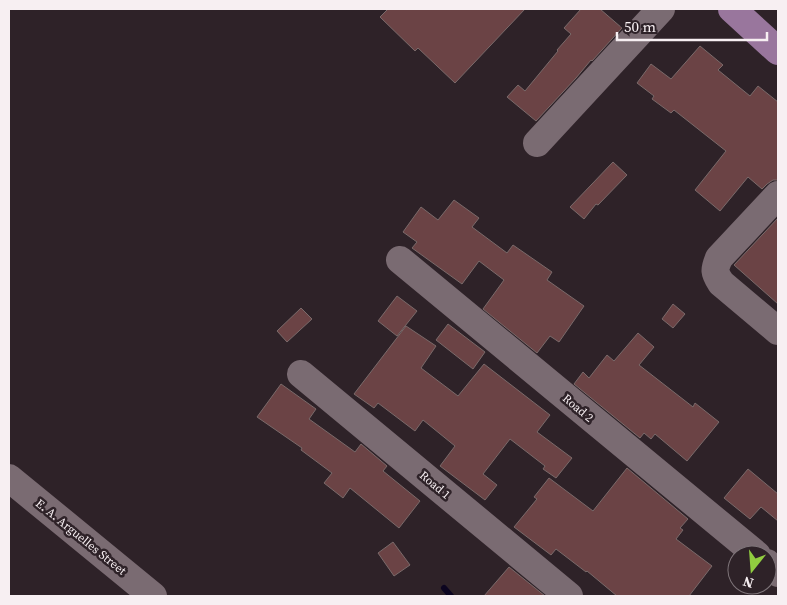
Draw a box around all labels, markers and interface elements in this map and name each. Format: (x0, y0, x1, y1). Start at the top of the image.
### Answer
scale bar (617, 10, 767, 42)
text: 50 m (624, 16, 656, 37)
street label: Road 2 (559, 390, 597, 426)
street label: Road 1 (416, 467, 454, 503)
street label: E. A. Arguelles Street (32, 495, 130, 579)
north arrow (727, 545, 777, 595)
text: N (740, 571, 756, 593)

